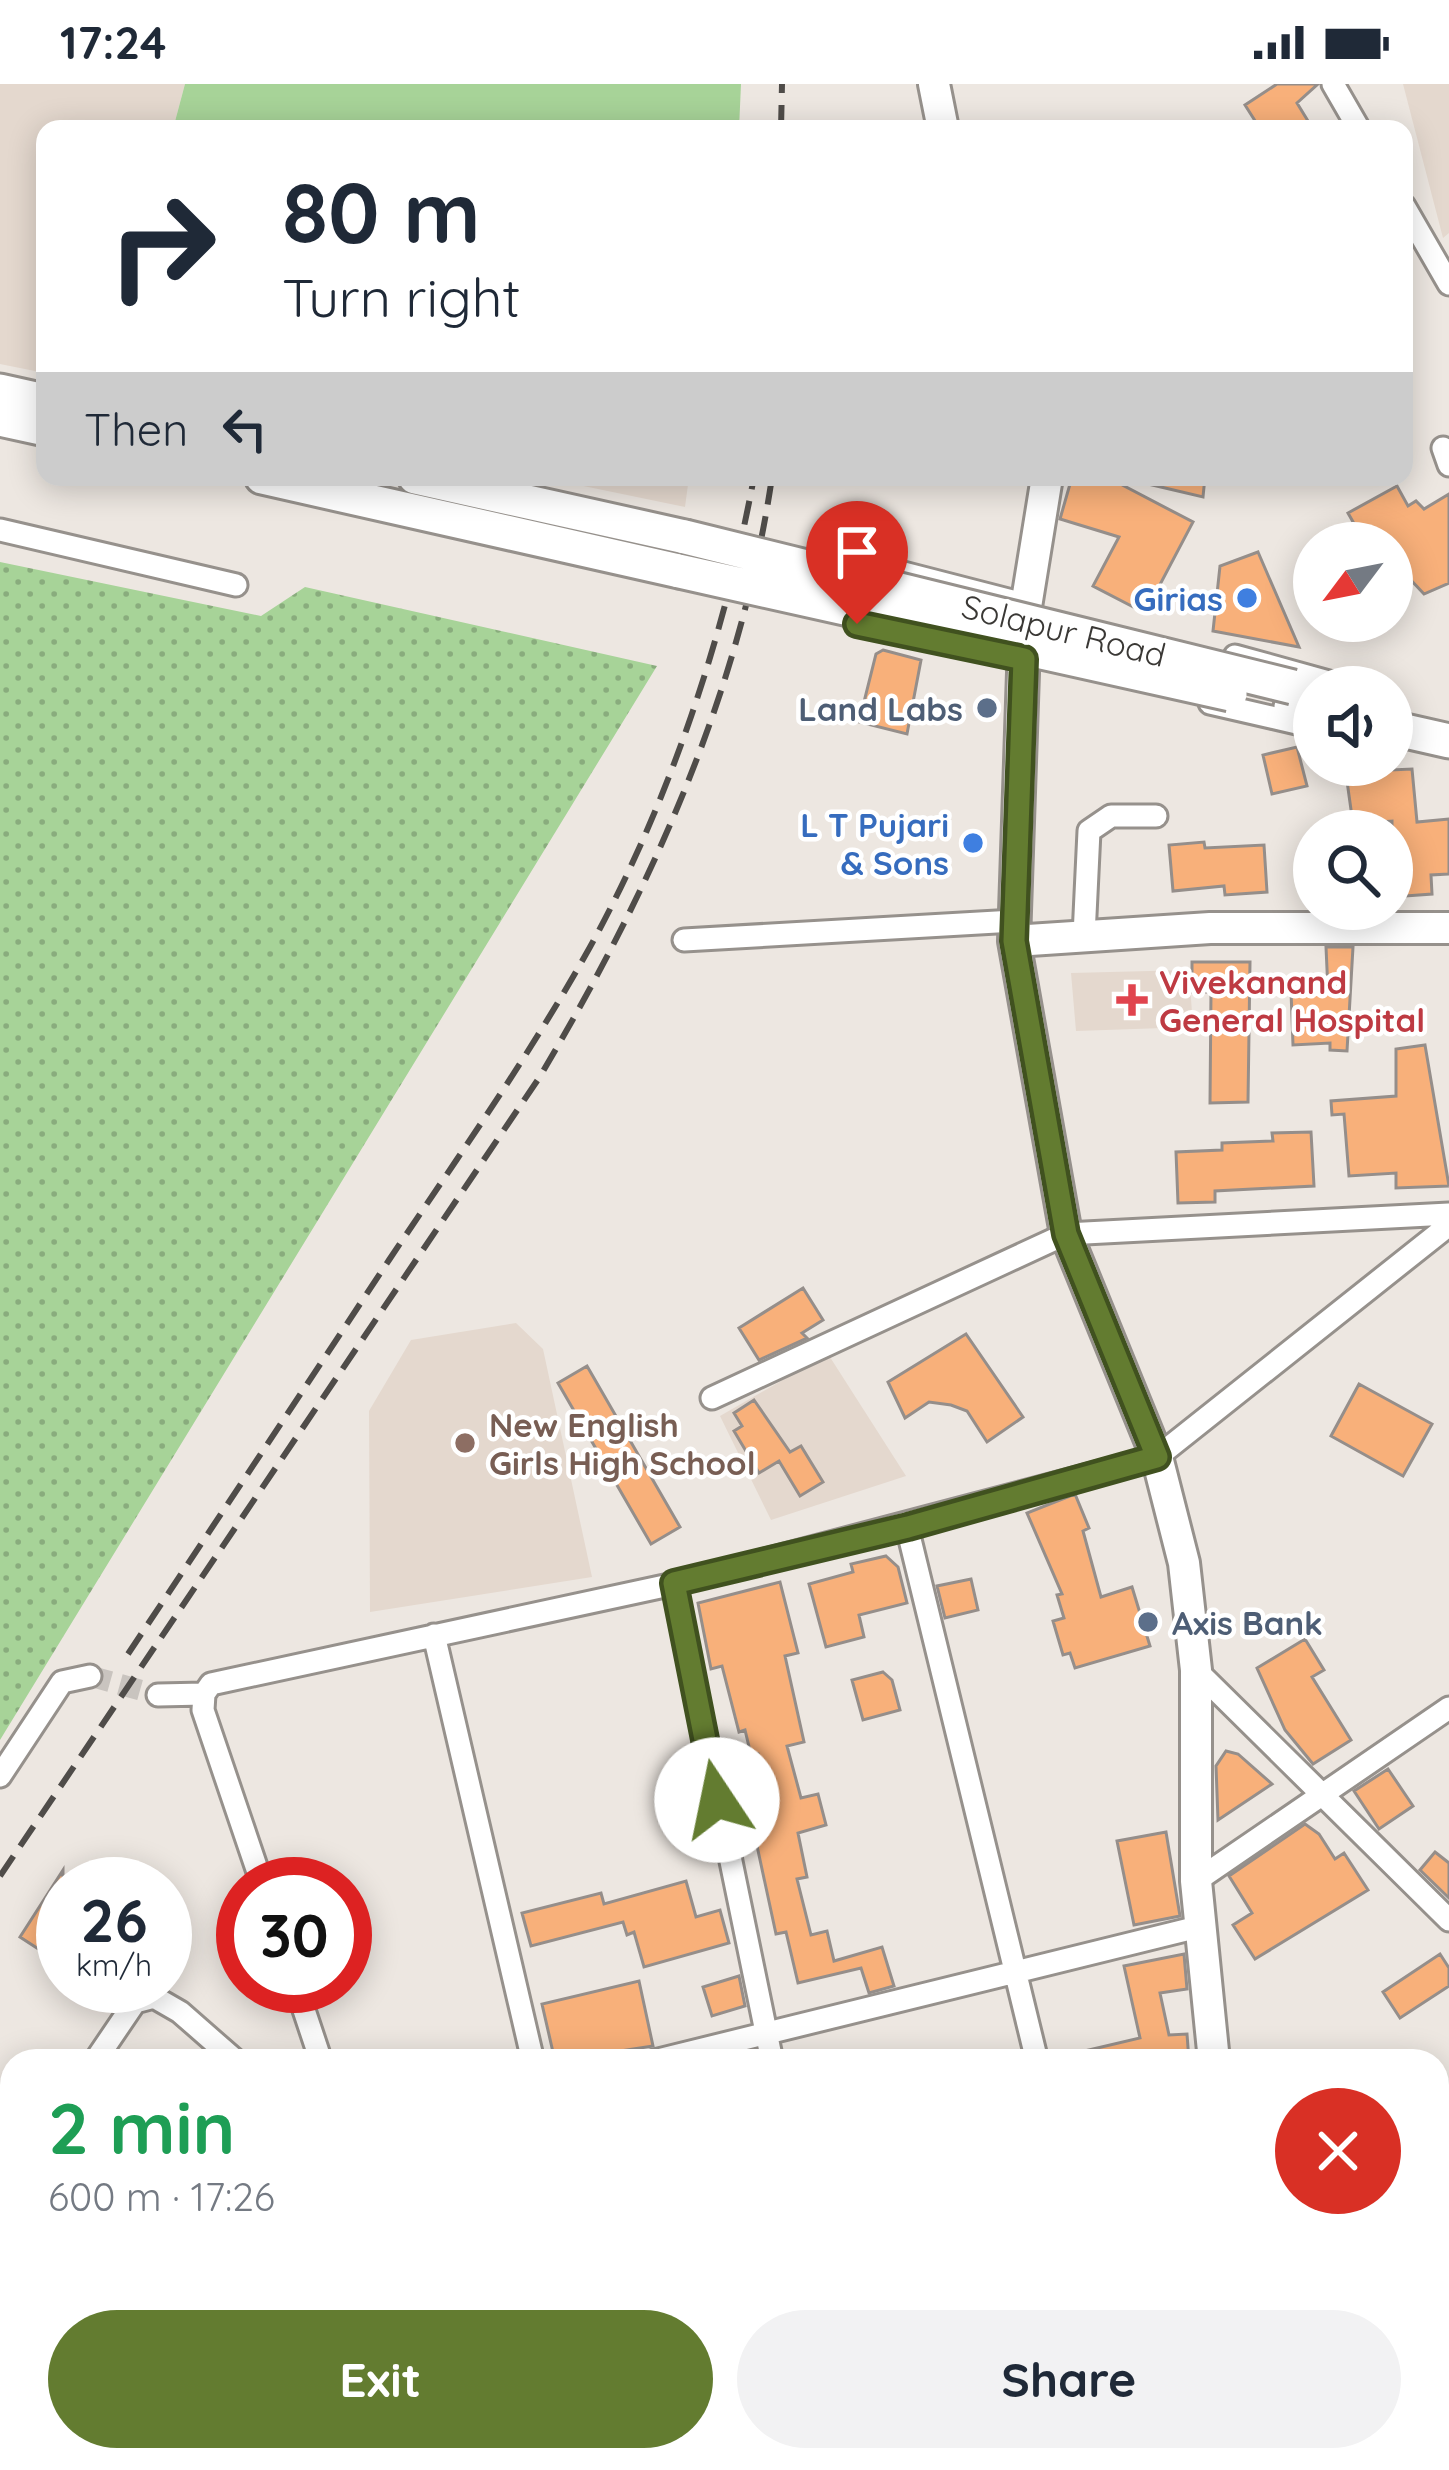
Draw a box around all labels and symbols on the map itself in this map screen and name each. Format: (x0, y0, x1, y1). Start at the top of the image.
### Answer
pin (806, 501, 908, 624)
north arrow (1293, 522, 1413, 642)
place label: Girias (1134, 578, 1223, 619)
street label: Solapur Road (958, 585, 1170, 675)
marker: Girias (1234, 585, 1260, 611)
place label: Land Labs (798, 688, 963, 729)
marker: Land Labs (974, 695, 1000, 721)
place label: L T Pujari & Sons (800, 804, 949, 883)
marker: L T Pujari & Sons (960, 830, 986, 856)
place label: Vivekanand General Hospital (1159, 961, 1425, 1040)
marker: Vivekanand General Hospital (1116, 984, 1148, 1016)
place label: New English Girls High School (489, 1404, 756, 1483)
marker: New English Girls High School (452, 1430, 478, 1456)
place label: Axis Bank (1172, 1602, 1323, 1643)
marker: Axis Bank (1135, 1609, 1161, 1635)
position arrow (654, 1737, 780, 1863)
speed limit sign: 30 (216, 1857, 372, 2013)

